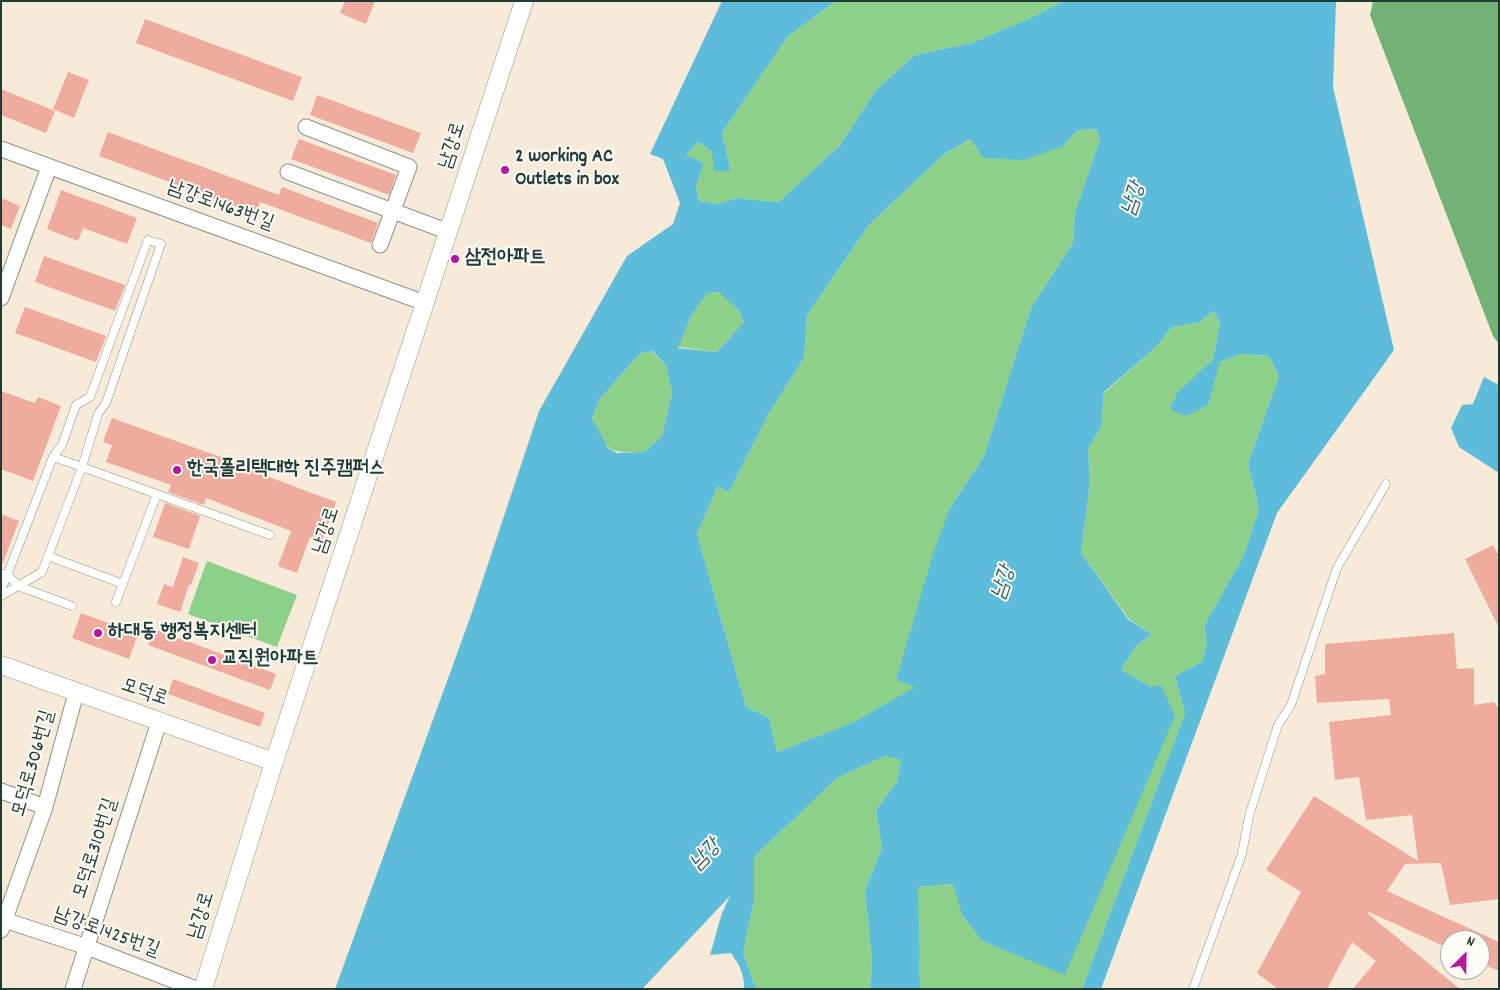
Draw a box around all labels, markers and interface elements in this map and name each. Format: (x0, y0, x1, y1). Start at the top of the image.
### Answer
street label: 남강로 (435, 119, 473, 173)
place label: 2 working AC Outlets in box (515, 146, 619, 193)
marker: 2 working AC Outlets in box (499, 164, 511, 176)
street label: 남강로1463번길 (163, 177, 277, 237)
water label: 남강 (1118, 179, 1152, 219)
place label: 삼전아파트 (465, 247, 545, 271)
marker: 삼전아파트 (449, 253, 461, 265)
place label: 한국폴리택대학 진주캠퍼스 (187, 458, 385, 482)
marker: 한국폴리택대학 진주캠퍼스 (171, 464, 183, 476)
street label: 남강로 (309, 504, 347, 558)
water label: 남강 (988, 563, 1022, 603)
place label: 하대동 행정복지센터 (108, 621, 257, 645)
marker: 하대동 행정복지센터 (92, 627, 104, 639)
place label: 교직원아파트 (222, 648, 319, 672)
marker: 교직원아파트 (206, 654, 218, 666)
street label: 모덕로 (117, 675, 171, 713)
street label: 모덕로306번길 (8, 708, 62, 820)
street label: 모덕로310번길 (69, 796, 125, 902)
water label: 남강 (686, 835, 728, 877)
street label: 남강로 (184, 889, 222, 943)
street label: 남강로1425번길 (50, 904, 162, 964)
north arrow (1440, 930, 1490, 980)
text: N (1463, 932, 1478, 953)

